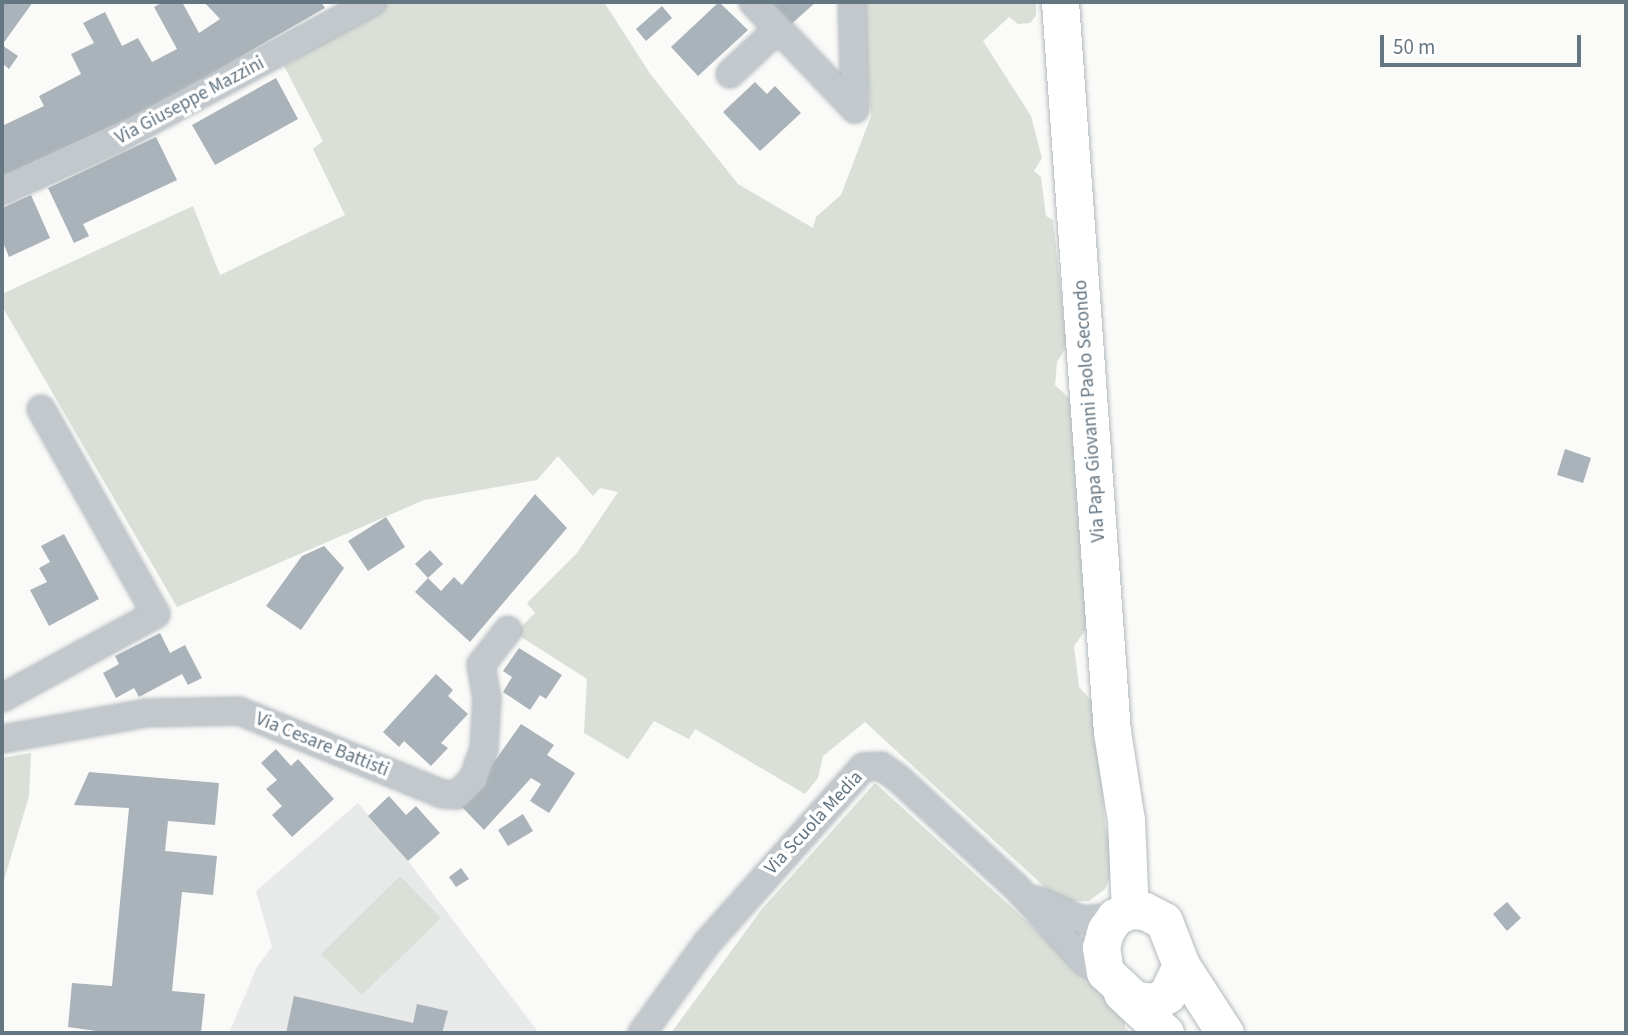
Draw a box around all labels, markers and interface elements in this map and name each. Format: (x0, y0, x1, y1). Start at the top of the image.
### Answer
scale bar (1383, 21, 1584, 65)
text: 50 m (1393, 32, 1435, 62)
street label: Via Giuseppe Mazzini (112, 52, 268, 150)
street label: Via Papa Giovanni Paolo Secondo (1069, 279, 1111, 543)
street label: Via Cesare Battisti (252, 708, 392, 782)
street label: Via Scuola Media (760, 766, 868, 880)

